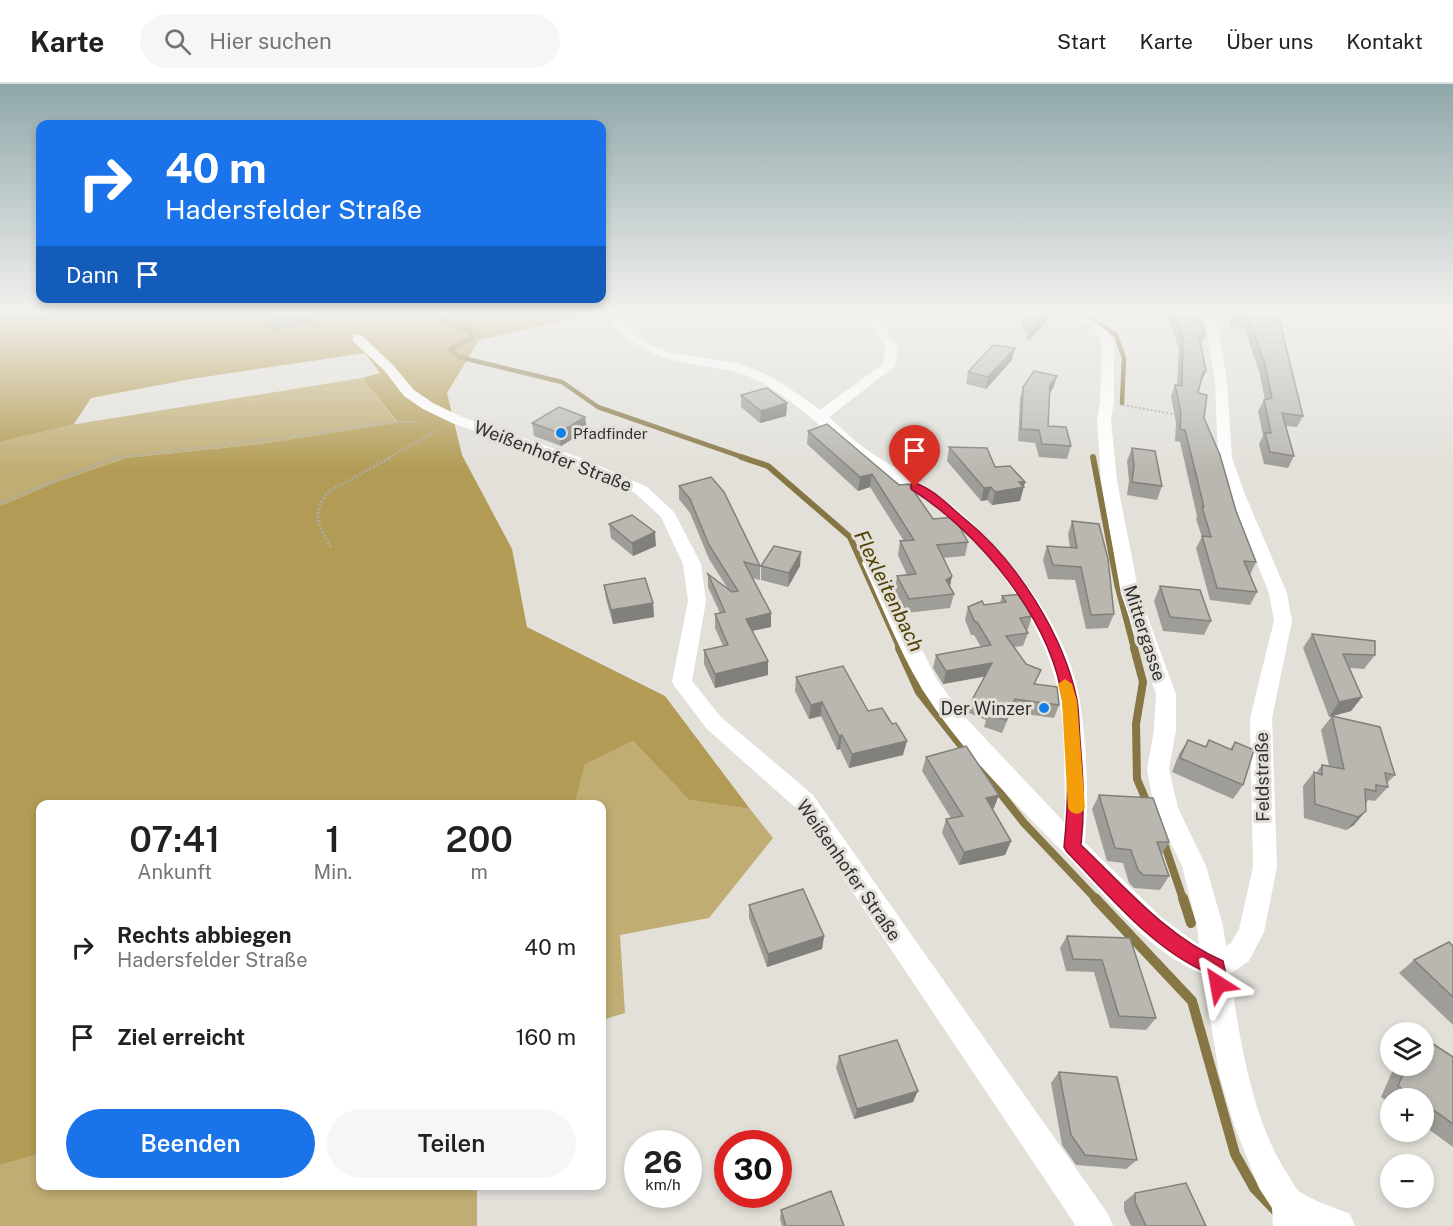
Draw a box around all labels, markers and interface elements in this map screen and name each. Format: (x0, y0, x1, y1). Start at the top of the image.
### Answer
search box (140, 14, 560, 68)
text: Karte (30, 25, 104, 58)
icon: search (161, 25, 194, 58)
text: Hier suchen (209, 28, 332, 54)
text: Start (1057, 29, 1106, 54)
text: Karte (1139, 29, 1193, 54)
text: Über uns (1226, 29, 1313, 54)
text: Kontakt (1346, 29, 1423, 54)
text: 40 m (165, 143, 267, 192)
icon: right (66, 144, 144, 222)
text: Hadersfelder Straße (165, 193, 422, 225)
icon: arrive (131, 258, 164, 291)
text: Dann (66, 262, 119, 288)
street label: Weißenhofer Straße (471, 416, 635, 496)
place label: Pfadfinder (573, 425, 648, 442)
pin (889, 425, 940, 487)
marker: Pfadfinder (554, 426, 568, 440)
icon: arrive (898, 434, 931, 467)
water label: Flexleitenbach (849, 526, 929, 656)
street label: Mittergasse (1120, 582, 1170, 684)
place label: Der Winzer (940, 698, 1032, 719)
marker: Der Winzer (1037, 701, 1051, 715)
street label: Feldstraße (1251, 732, 1273, 822)
street label: Weißenhofer Straße (792, 795, 906, 945)
text: 07:41 (129, 818, 220, 860)
text: 1 (325, 818, 340, 860)
text: 200 (445, 818, 513, 860)
text: Ankunft (137, 860, 212, 884)
text: Min. (313, 860, 352, 884)
text: m (470, 860, 488, 884)
text: Rechts abbiegen (117, 922, 292, 948)
icon: right (66, 931, 99, 964)
text: 40 m (524, 934, 576, 960)
text: Hadersfelder Straße (117, 948, 308, 972)
position arrow (1186, 952, 1250, 1016)
icon: arrive (66, 1021, 99, 1054)
map controls (1380, 1022, 1434, 1208)
button: layers (1380, 1022, 1434, 1076)
text: Ziel erreicht (117, 1024, 245, 1050)
text: 160 m (516, 1024, 576, 1050)
button: + (1380, 1088, 1434, 1142)
button: Beenden (66, 1109, 315, 1178)
button: Teilen (327, 1109, 576, 1178)
speed limit sign: 30 (714, 1130, 792, 1208)
text: 26 (644, 1144, 682, 1180)
button: − (1380, 1154, 1434, 1208)
text: km/h (645, 1176, 681, 1193)

